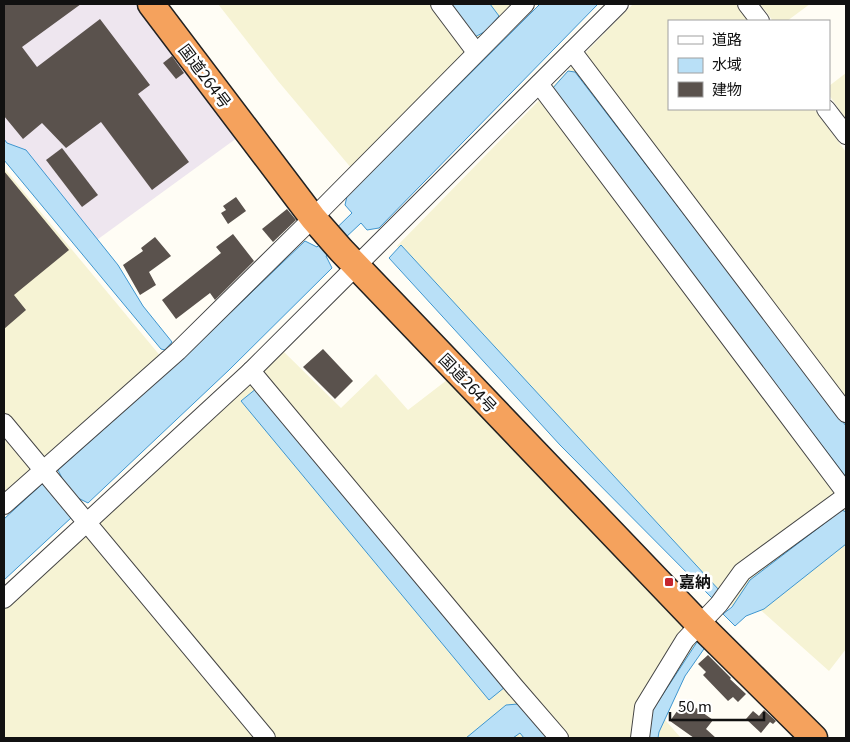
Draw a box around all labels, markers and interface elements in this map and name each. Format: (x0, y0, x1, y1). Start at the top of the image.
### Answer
legend (668, 20, 830, 110)
text: 道路 (712, 28, 742, 49)
street label: 国道264号 (174, 38, 238, 112)
text: 水域 (712, 53, 742, 74)
text: 建物 (712, 78, 742, 99)
street label: 国道264号 (434, 347, 503, 417)
place label: 嘉納 (679, 569, 711, 593)
marker: 嘉納 (663, 576, 675, 588)
scale bar (670, 690, 764, 722)
text: 50 m (678, 695, 712, 716)

